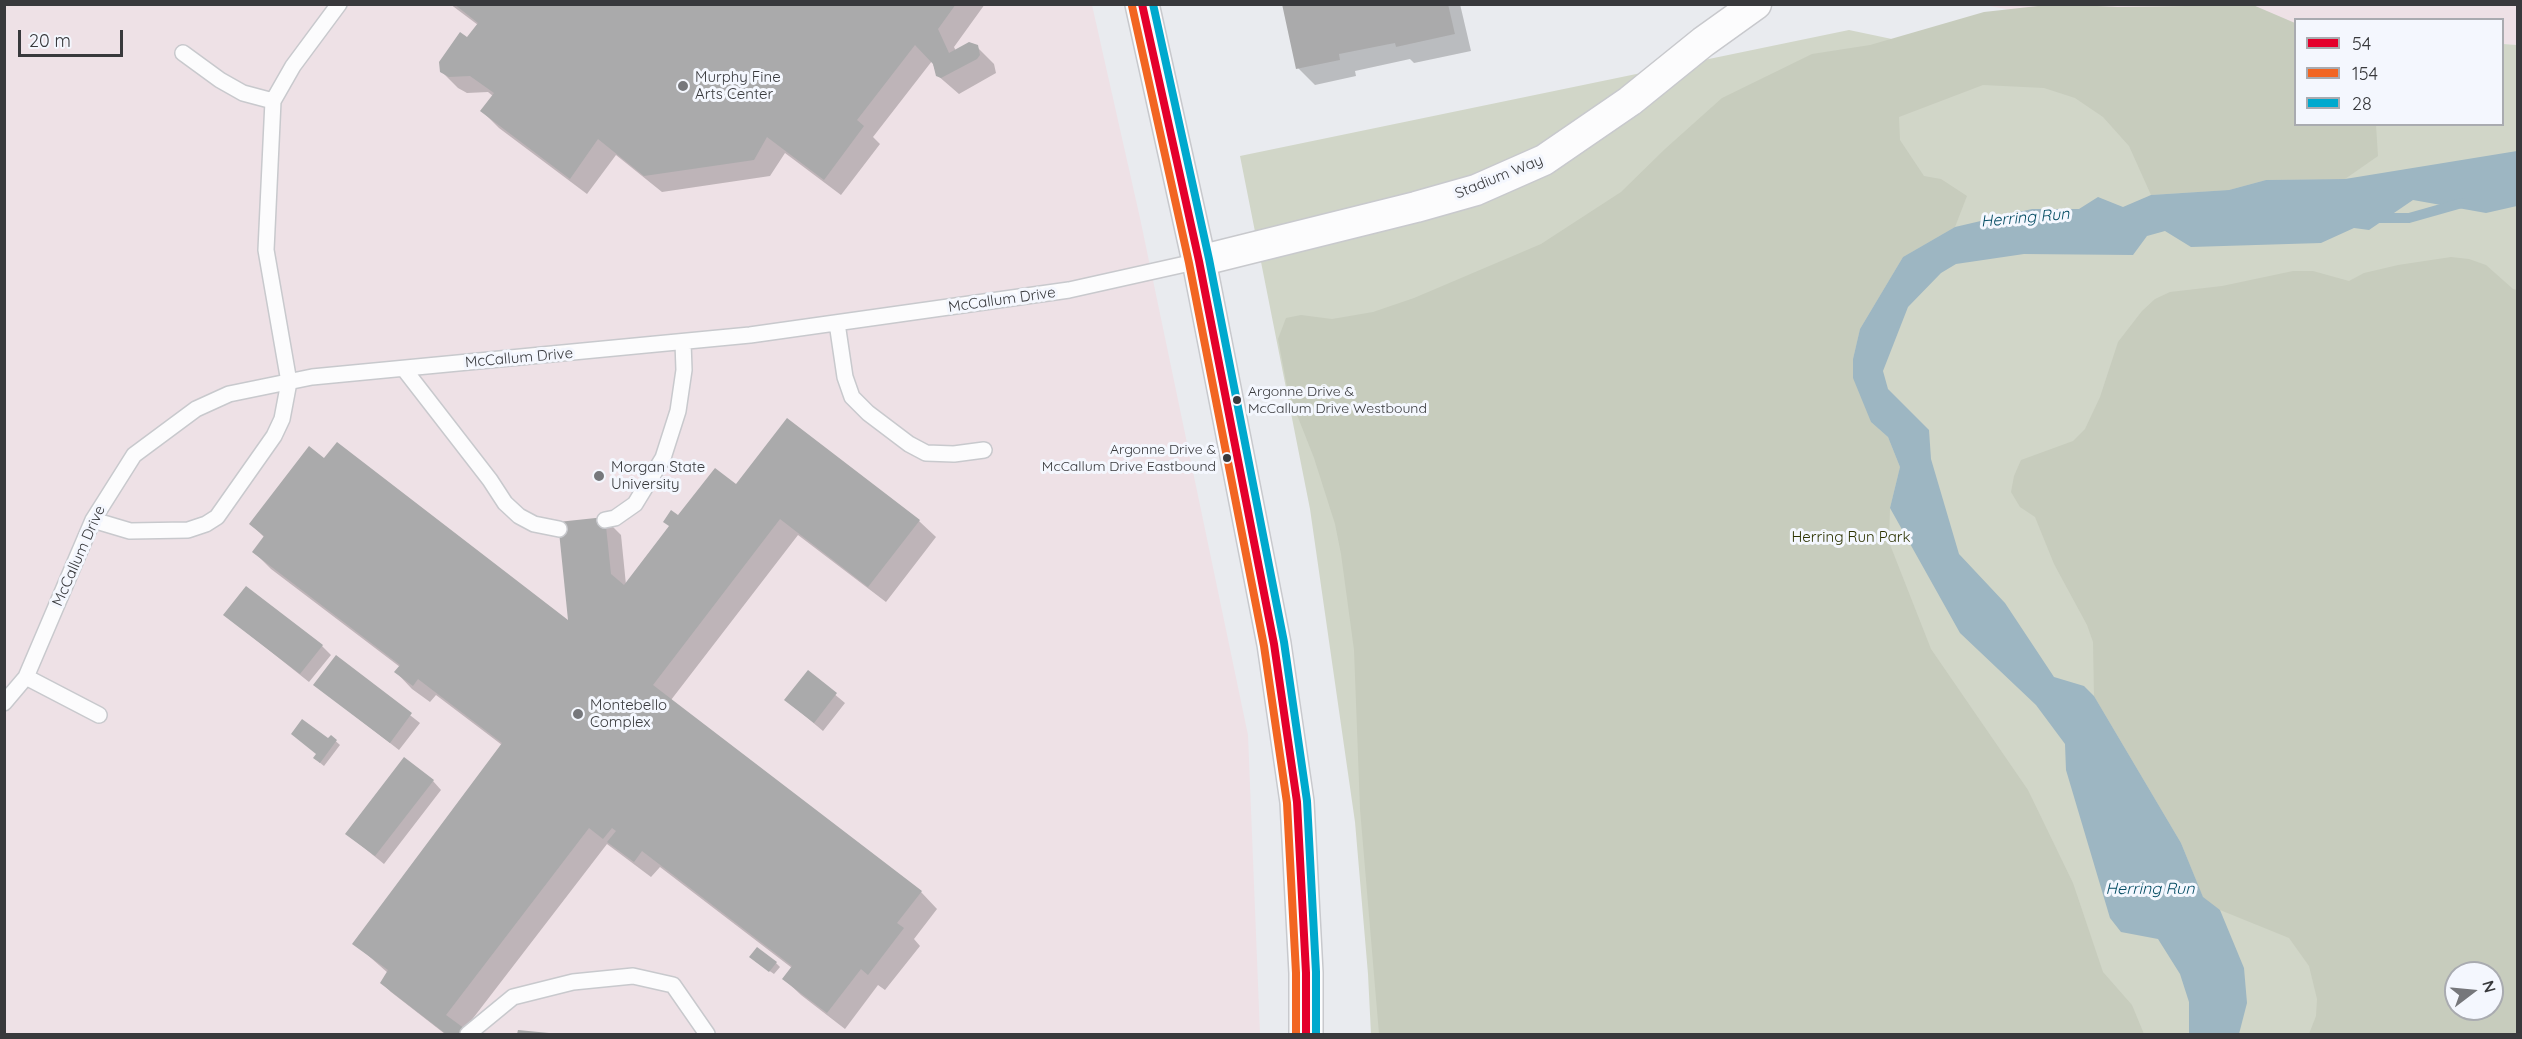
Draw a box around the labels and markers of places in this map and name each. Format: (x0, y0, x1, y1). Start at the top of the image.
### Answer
place label: Murphy Fine Arts Center (695, 68, 781, 103)
marker: Murphy Fine Arts Center (676, 79, 690, 93)
place label: Argonne Drive & McCallum Drive Westbound (1248, 384, 1427, 416)
marker: Argonne Drive & McCallum Drive Westbound (1231, 394, 1243, 406)
place label: Argonne Drive & McCallum Drive Eastbound (1042, 442, 1216, 474)
marker: Argonne Drive & McCallum Drive Eastbound (1221, 452, 1233, 464)
place label: Morgan State University (611, 458, 705, 493)
marker: Morgan State University (592, 469, 606, 483)
place label: Montebello Complex (590, 696, 667, 731)
marker: Montebello Complex (571, 707, 585, 721)

